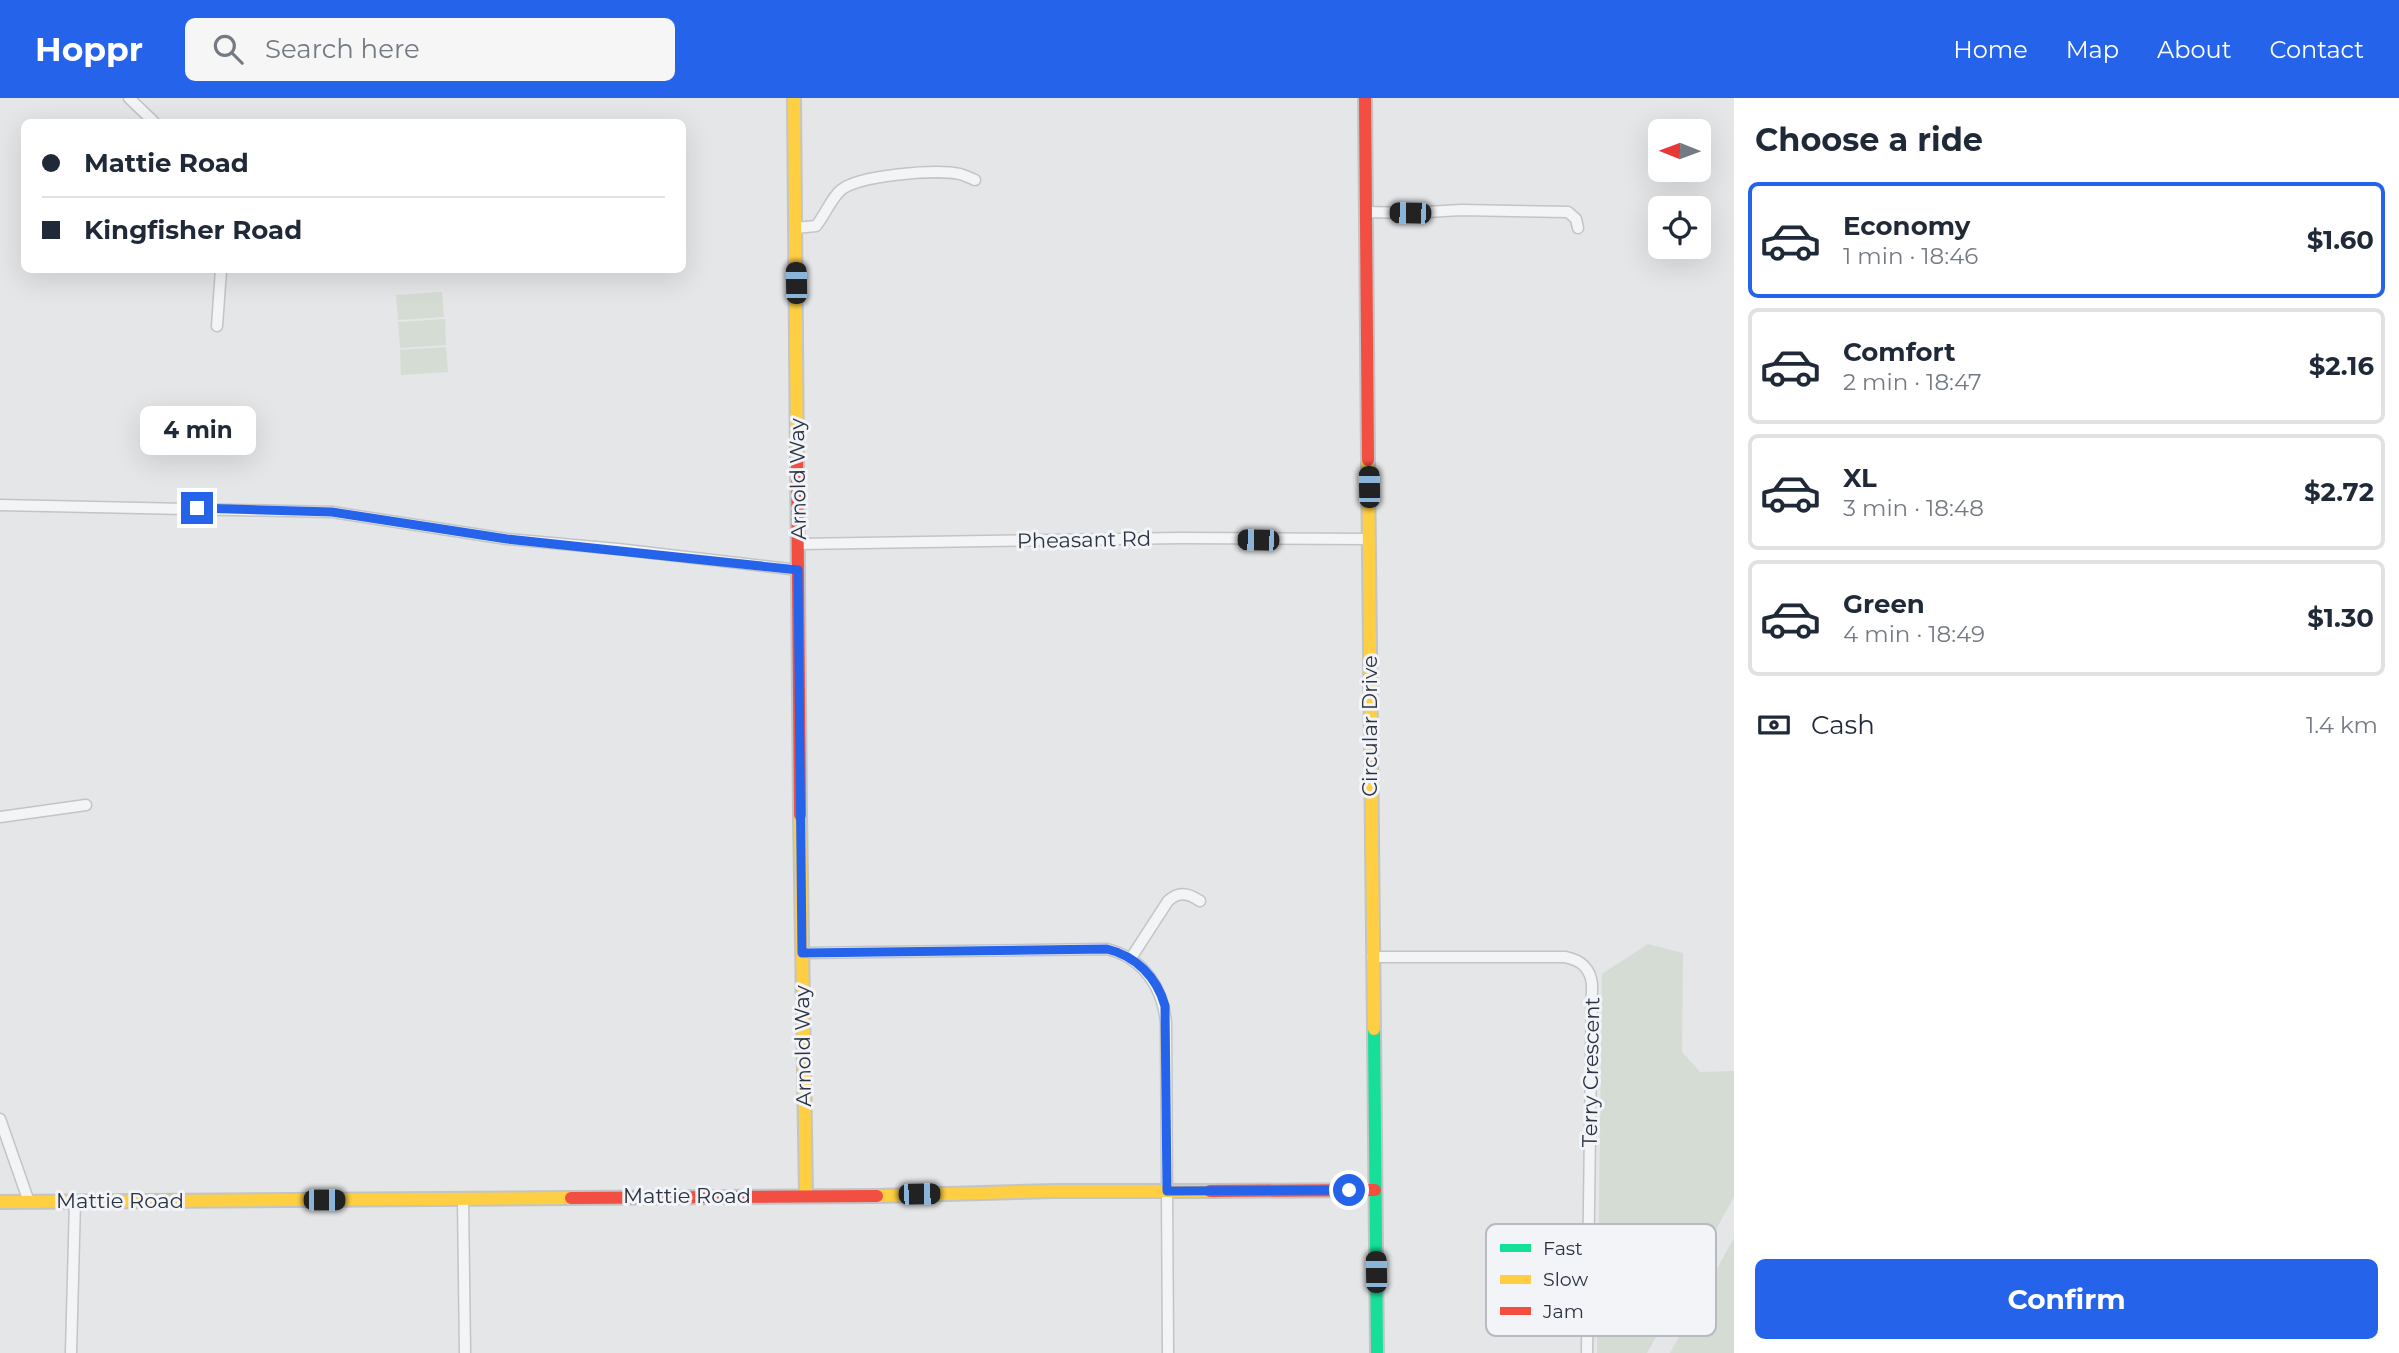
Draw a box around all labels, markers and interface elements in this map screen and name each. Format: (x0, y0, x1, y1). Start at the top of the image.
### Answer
search box (185, 18, 675, 81)
text: Hoppr (35, 29, 143, 69)
icon: search (209, 30, 247, 68)
text: Search here (265, 33, 420, 65)
text: Home (1953, 35, 2028, 64)
text: Map (2066, 35, 2119, 64)
text: About (2157, 35, 2231, 64)
text: Contact (2269, 35, 2364, 64)
north arrow (1648, 119, 1712, 182)
map controls (1648, 119, 1711, 259)
text: Choose a ride (1755, 120, 1983, 159)
text: Mattie Road (84, 147, 249, 179)
button: locate (1648, 196, 1711, 259)
car (1389, 202, 1432, 224)
icon: car (1759, 209, 1822, 272)
text: Economy (1843, 210, 1970, 242)
text: Kingfisher Road (84, 214, 302, 246)
text: $1.60 (2307, 224, 2374, 256)
text: 1 min · 18:46 (1843, 242, 1978, 270)
car (786, 262, 807, 304)
icon: car (1759, 335, 1822, 398)
text: Comfort (1843, 336, 1955, 368)
text: $2.16 (2309, 350, 2374, 382)
text: 2 min · 18:47 (1843, 368, 1982, 396)
callout: 4 min (139, 406, 255, 456)
text: 4 min (163, 416, 233, 444)
street label: Arnold Way (784, 417, 811, 540)
icon: car (1759, 461, 1822, 524)
text: XL (1843, 462, 1877, 494)
car (1359, 466, 1380, 508)
text: $2.72 (2304, 476, 2374, 508)
route end (181, 492, 213, 524)
text: 3 min · 18:48 (1843, 494, 1984, 522)
street label: Pheasant Rd (1017, 526, 1151, 553)
car (1237, 529, 1280, 551)
icon: car (1759, 587, 1822, 650)
text: Green (1843, 588, 1925, 620)
text: $1.30 (2307, 602, 2374, 634)
text: 4 min · 18:49 (1843, 620, 1985, 648)
street label: Circular Drive (1357, 655, 1382, 797)
icon: cash (1755, 706, 1793, 744)
text: Cash (1811, 709, 1875, 741)
text: 1.4 km (2306, 711, 2378, 739)
street label: Arnold Way (789, 984, 816, 1107)
street label: Terry Crescent (1577, 997, 1604, 1147)
route start (1333, 1174, 1365, 1206)
street label: Mattie Road (623, 1183, 751, 1208)
car (898, 1183, 941, 1205)
street label: Mattie Road (56, 1188, 184, 1213)
car (304, 1190, 346, 1211)
legend (1486, 1224, 1716, 1336)
text: Fast (1543, 1237, 1583, 1260)
car (1366, 1251, 1387, 1293)
button: Confirm (1755, 1259, 2378, 1339)
text: Slow (1543, 1268, 1588, 1291)
text: Jam (1542, 1300, 1584, 1323)

